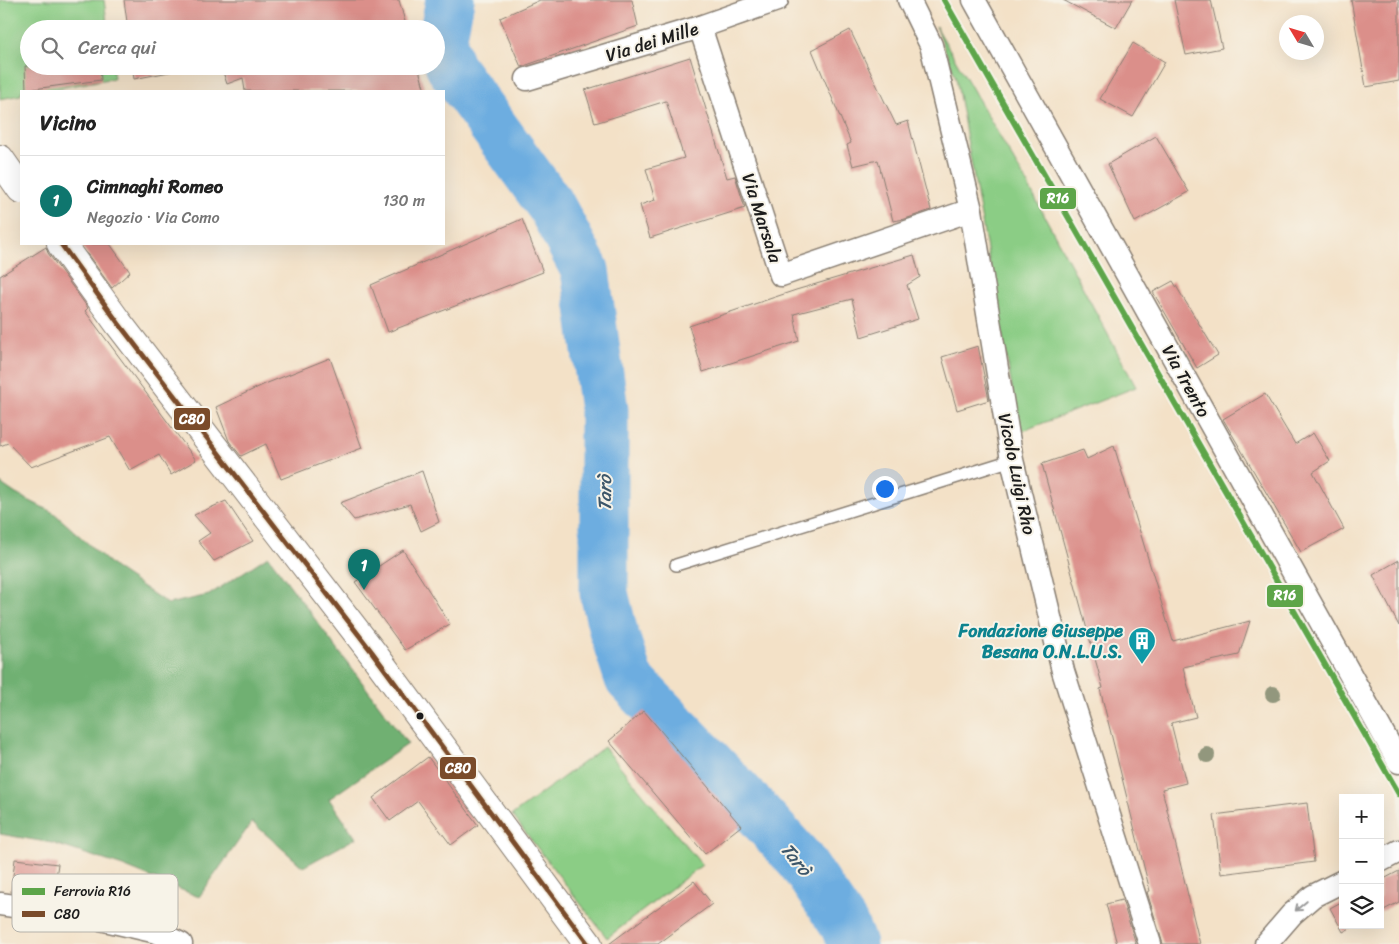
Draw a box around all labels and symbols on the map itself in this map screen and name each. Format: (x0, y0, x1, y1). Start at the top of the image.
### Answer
street label: Via dei Mille (602, 13, 703, 71)
north arrow (1279, 15, 1324, 60)
street label: Via Marsala (732, 169, 792, 268)
text: R16 (1046, 186, 1069, 211)
line badge: R16 (1039, 187, 1077, 210)
street label: Via Trento (1153, 338, 1219, 424)
line badge: C80 (173, 407, 211, 431)
text: C80 (178, 407, 205, 432)
street label: Vicolo Luigi Rho (988, 410, 1046, 538)
water label: Tarò (588, 473, 621, 511)
your location (872, 476, 898, 502)
pin: 1 (348, 549, 380, 590)
text: R16 (1273, 583, 1296, 608)
line badge: R16 (1266, 584, 1304, 608)
place label: Fondazione Giuseppe Besana O.N.L.U.S. (957, 615, 1123, 668)
building icon: Fondazione Giuseppe Besana O.N.L.U.S. (1127, 626, 1157, 665)
unlabelled marker (415, 711, 425, 721)
line badge: C80 (439, 756, 477, 780)
text: C80 (444, 756, 471, 781)
water label: Tarò (772, 835, 822, 885)
legend (12, 874, 178, 932)
text: Ferrovia R16 (54, 879, 131, 904)
one-way arrow (1295, 900, 1308, 912)
text: C80 (54, 902, 80, 927)

